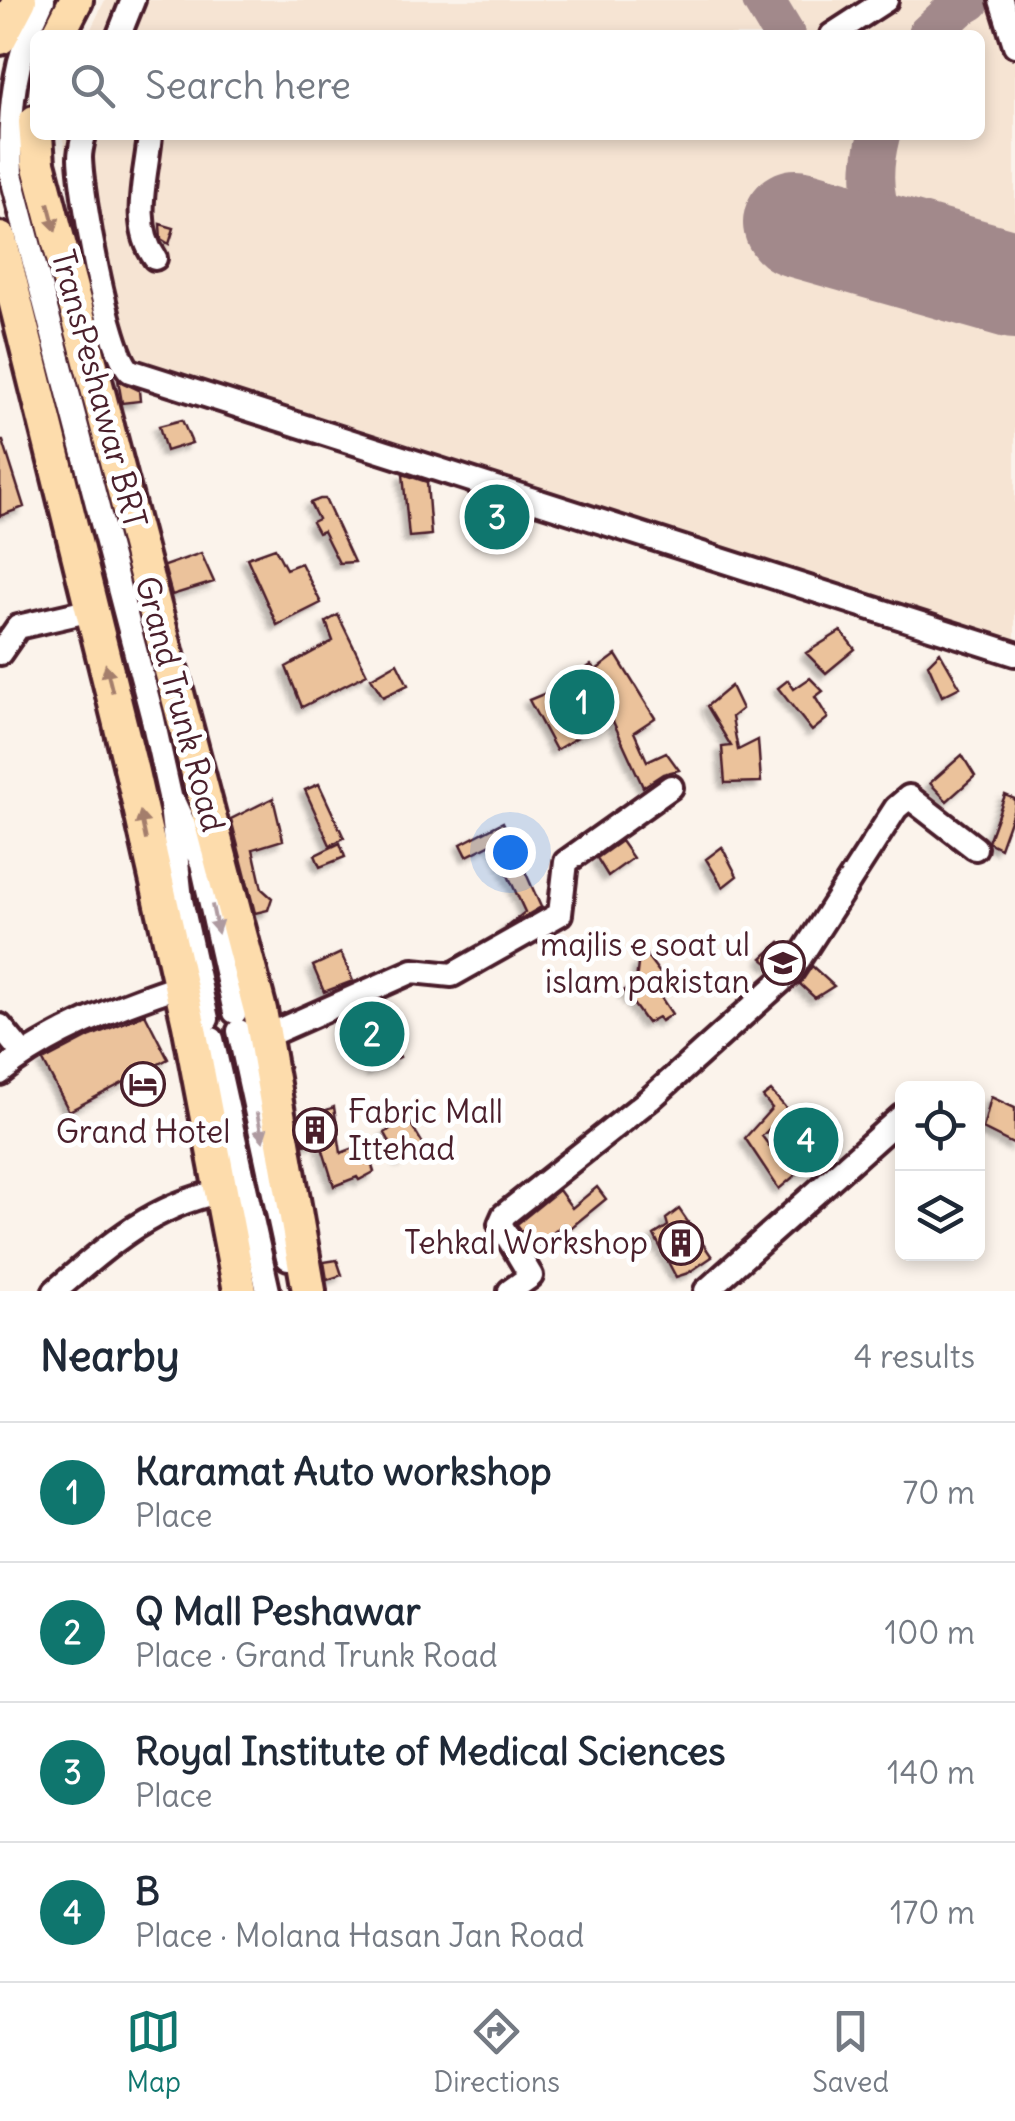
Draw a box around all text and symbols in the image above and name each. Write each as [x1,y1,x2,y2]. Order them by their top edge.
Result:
search box [30,30,985,140]
icon: search [65,58,120,113]
text: Search here [145,62,351,109]
one-way arrow [45,202,61,233]
street label: TransPeshawar BRT [43,245,156,532]
pin: 3 [464,480,530,554]
street label: Grand Trunk Road [127,572,234,836]
one-way arrow [101,662,116,693]
pin: 1 [550,664,614,740]
one-way arrow [135,811,151,842]
your location [485,827,536,878]
one-way arrow [208,904,223,935]
place label: majlis e soat ul islam pakistan [540,924,750,1002]
school or university icon: majlis e soat ul islam pakistan [760,940,806,986]
pin: 2 [340,996,404,1072]
hotel icon: Grand Hotel [120,1061,166,1107]
map controls [895,1081,985,1261]
button: locate [895,1081,985,1171]
place label: Fabric Mall Ittehad [348,1091,503,1169]
pin: 4 [774,1102,838,1178]
building icon: Fabric Mall Ittehad [292,1107,338,1153]
place label: Grand Hotel [56,1111,230,1152]
one-way arrow [252,1112,268,1143]
button: layers [895,1171,985,1261]
building icon: Tehkal Workshop [658,1220,704,1266]
place label: Tehkal Workshop [404,1222,648,1263]
text: Nearby [40,1330,179,1382]
text: 4 results [854,1336,975,1377]
text: Karamat Auto workshop [135,1448,552,1495]
text: 1 [66,1472,79,1513]
text: 70 m [903,1472,975,1513]
text: Place [135,1495,212,1536]
text: Q Mall Peshawar [135,1588,421,1635]
text: 2 [64,1612,81,1653]
text: 100 m [885,1612,975,1653]
text: Place · Grand Trunk Road [135,1635,498,1676]
text: Royal Institute of Medical Sciences [135,1728,726,1775]
text: 3 [63,1752,82,1793]
text: 140 m [887,1752,975,1793]
text: Place [135,1775,212,1816]
text: B [135,1868,160,1915]
text: 4 [63,1892,82,1933]
text: 170 m [890,1892,975,1933]
text: Place · Molana Hasan Jan Road [135,1915,584,1956]
tab: Map [126,2004,181,2100]
tab: Directions [433,2004,560,2100]
tab: Saved [812,2004,889,2100]

